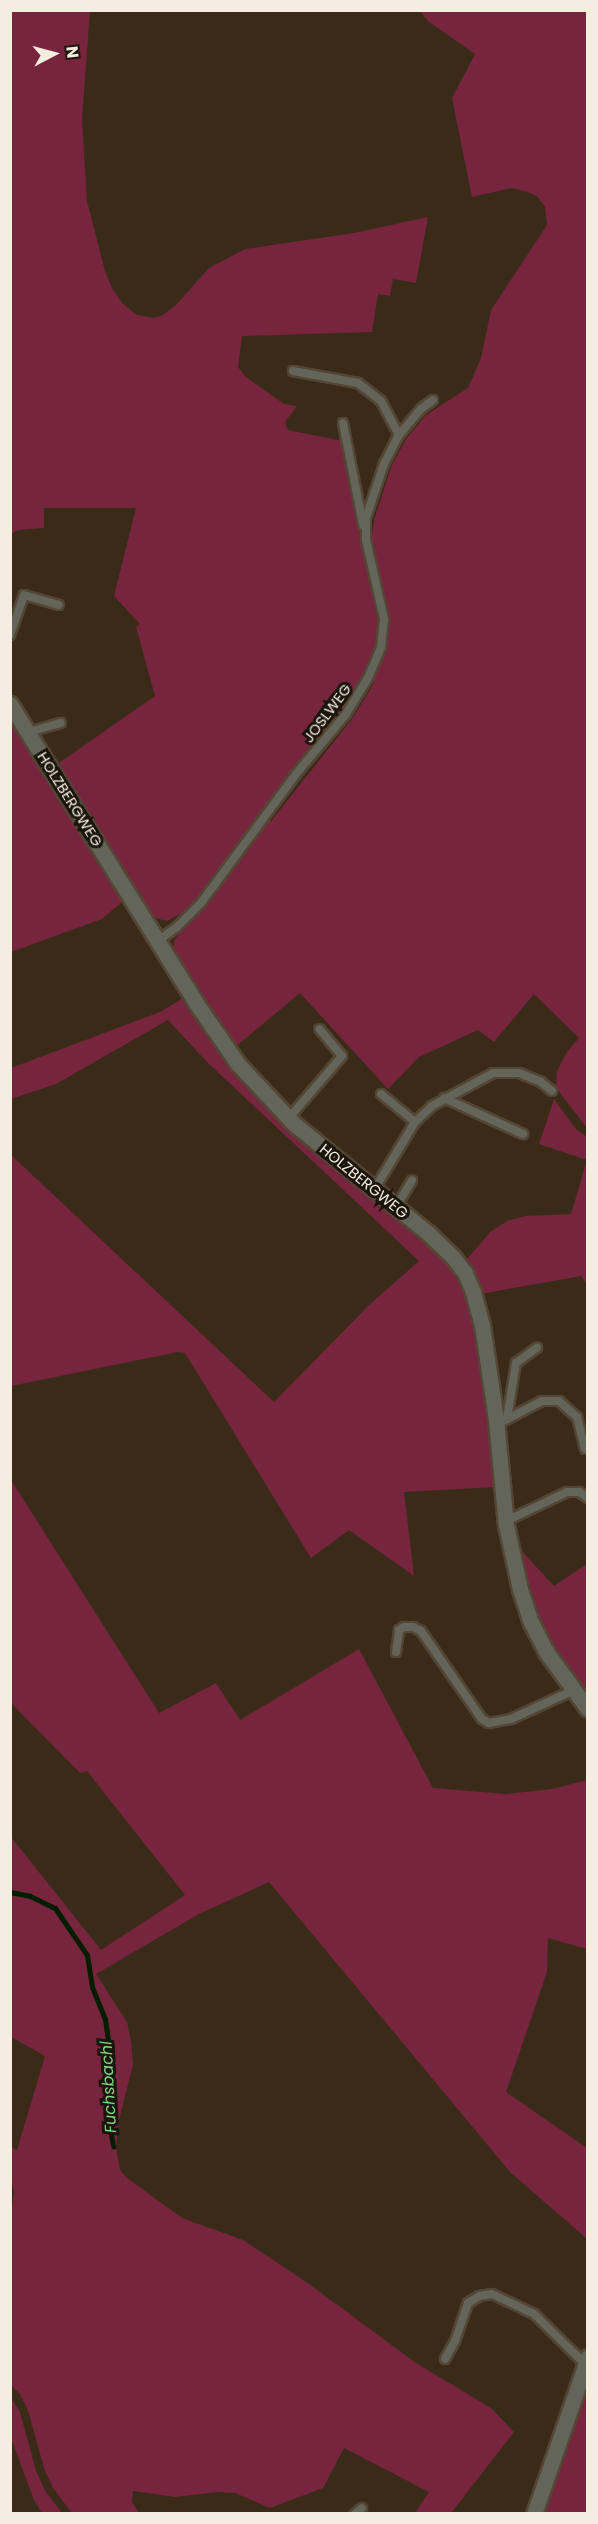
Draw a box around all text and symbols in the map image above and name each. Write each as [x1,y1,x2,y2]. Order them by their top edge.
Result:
north arrow [24,24,84,84]
text: N [60,45,84,59]
street label: JOSLWEG [299,680,355,746]
street label: HOLZBERGWEG [34,748,106,850]
street label: HOLZBERGWEG [316,1140,412,1222]
water label: Fuchsbachl [97,2040,121,2134]

